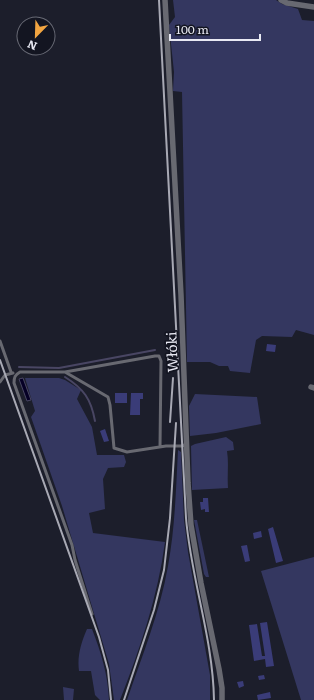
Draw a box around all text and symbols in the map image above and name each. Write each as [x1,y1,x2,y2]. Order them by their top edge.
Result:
north arrow [16,16,56,56]
scale bar [170,16,260,42]
text: 100 m [176,20,209,38]
text: N [24,37,39,55]
street label: Włóki [160,331,182,373]

